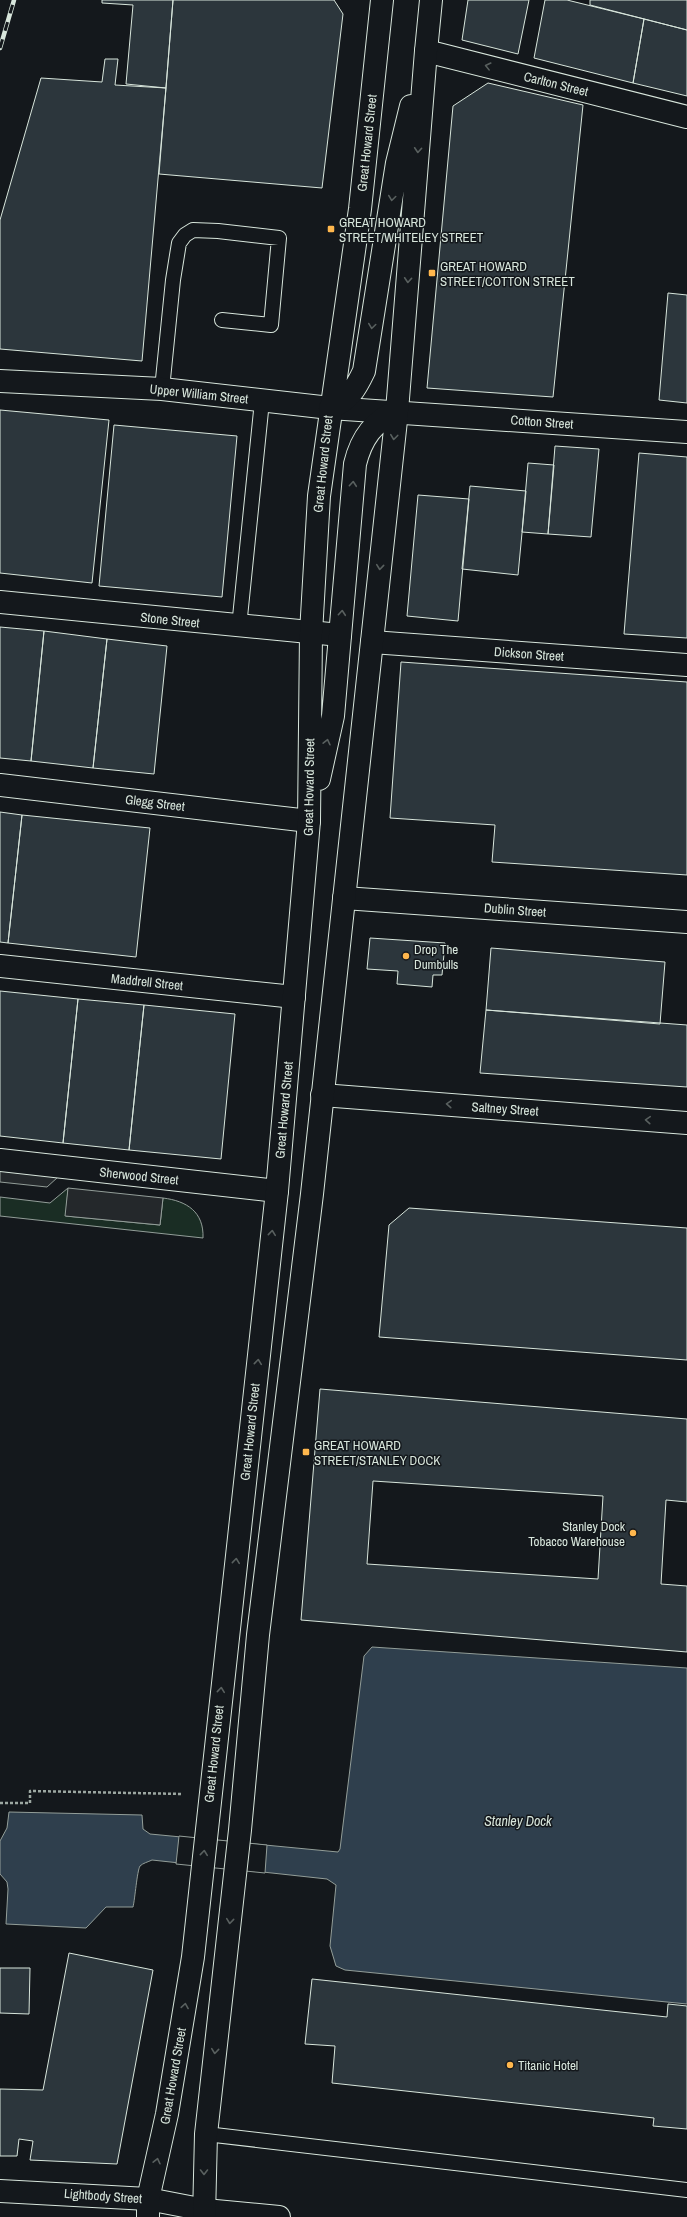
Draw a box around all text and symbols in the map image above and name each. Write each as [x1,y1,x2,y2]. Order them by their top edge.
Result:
one-way arrow [485,63,491,71]
street label: Carlton Street [522,68,590,100]
street label: Great Howard Street [353,93,381,193]
one-way arrow [414,147,423,153]
one-way arrow [388,195,396,201]
place label: GREAT HOWARD STREET/WHITELEY STREET [339,214,484,246]
marker: GREAT HOWARD STREET/WHITELEY STREET [326,224,336,234]
place label: GREAT HOWARD STREET/COTTON STREET [440,258,575,290]
marker: GREAT HOWARD STREET/COTTON STREET [427,268,437,278]
one-way arrow [404,277,413,283]
one-way arrow [369,323,377,329]
street label: Upper William Street [149,380,249,408]
street label: Cotton Street [510,411,574,433]
street label: Great Howard Street [309,414,337,514]
one-way arrow [390,434,399,440]
one-way arrow [348,481,357,487]
one-way arrow [375,563,384,570]
street label: Stone Street [140,608,200,632]
one-way arrow [337,610,346,616]
street label: Dickson Street [494,643,564,665]
street label: Great Howard Street [300,738,318,836]
one-way arrow [323,739,331,745]
street label: Glegg Street [124,791,186,815]
street label: Dublin Street [483,899,547,921]
place label: Drop The Dumbulls [414,941,458,973]
marker: Drop The Dumbulls [401,951,411,961]
street label: Maddrell Street [110,970,184,994]
street label: Great Howard Street [271,1061,297,1159]
street label: Saltney Street [471,1098,539,1120]
one-way arrow [446,1100,452,1109]
one-way arrow [645,1115,651,1124]
street label: Sherwood Street [99,1163,179,1189]
one-way arrow [268,1230,277,1236]
one-way arrow [253,1359,262,1365]
street label: Great Howard Street [236,1382,264,1482]
place label: GREAT HOWARD STREET/STANLEY DOCK [314,1437,440,1469]
marker: GREAT HOWARD STREET/STANLEY DOCK [301,1447,311,1457]
place label: Stanley Dock Tobacco Warehouse [528,1518,626,1550]
marker: Stanley Dock Tobacco Warehouse [628,1528,638,1538]
one-way arrow [231,1558,240,1564]
one-way arrow [216,1687,225,1693]
street label: Great Howard Street [200,1704,228,1804]
water label: Stanley Dock [484,1812,553,1830]
one-way arrow [199,1850,208,1856]
one-way arrow [225,1918,234,1924]
one-way arrow [180,2003,189,2009]
street label: Great Howard Street [156,2026,190,2126]
one-way arrow [211,2048,220,2054]
place label: Titanic Hotel [518,2057,578,2074]
marker: Titanic Hotel [505,2060,515,2070]
one-way arrow [152,2158,160,2165]
one-way arrow [200,2169,208,2175]
street label: Lightbody Street [63,2185,143,2207]

